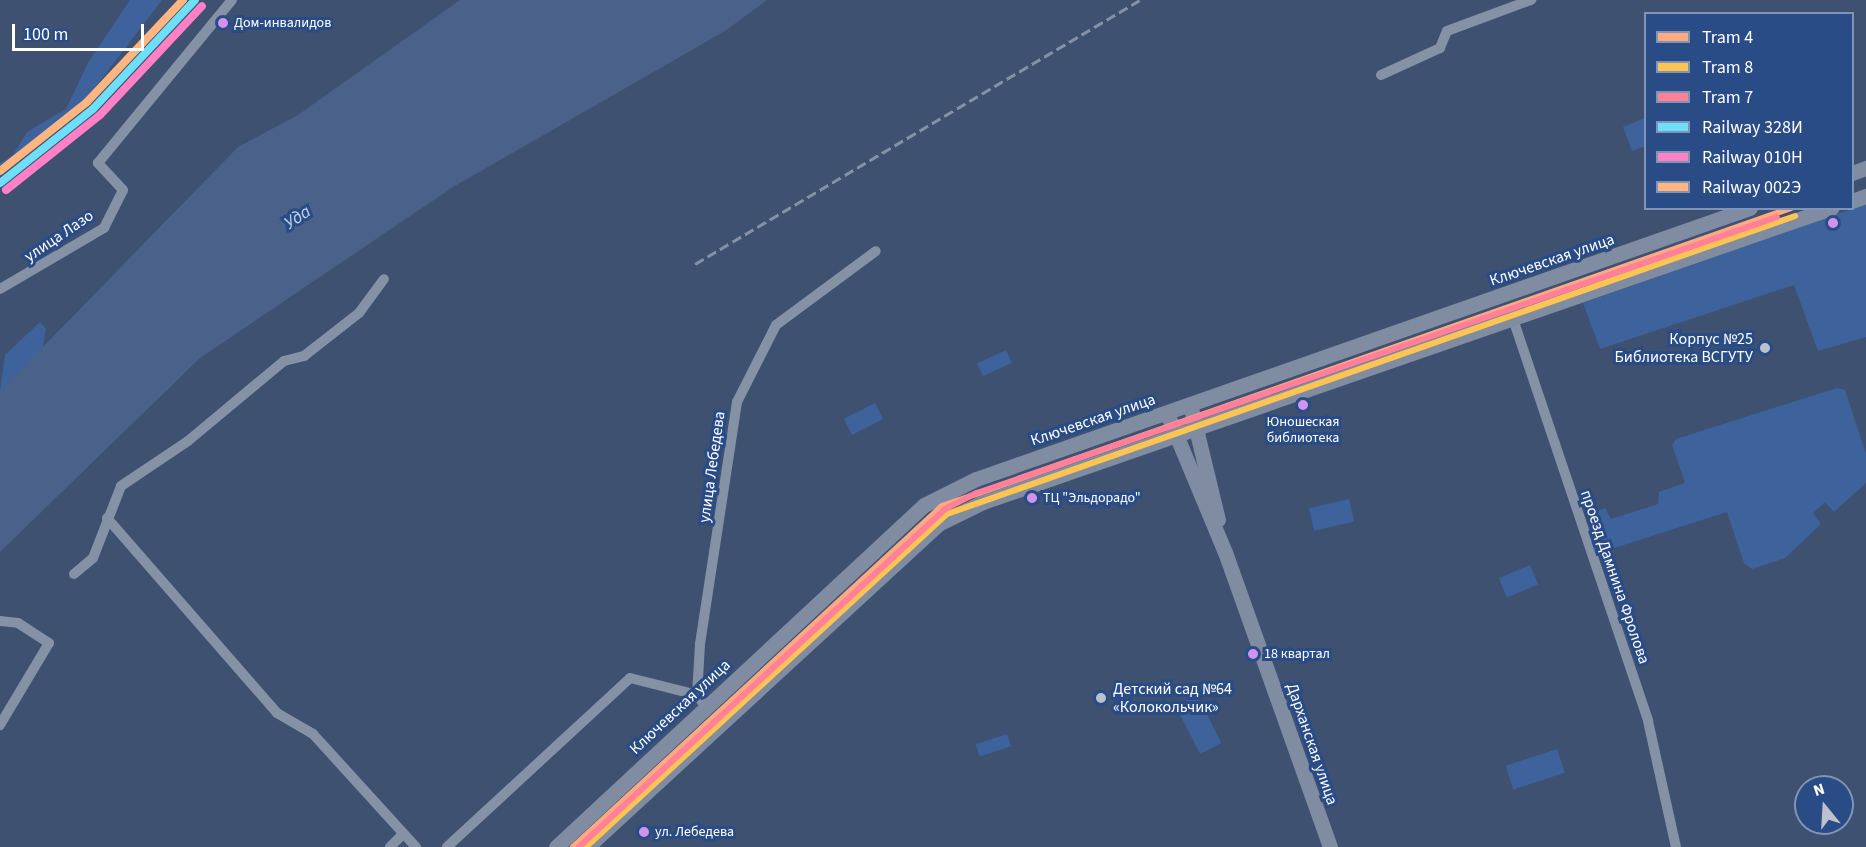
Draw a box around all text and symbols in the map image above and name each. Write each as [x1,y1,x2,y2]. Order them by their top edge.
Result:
scale bar [15,12,147,50]
legend [1644,12,1854,210]
place label: Дом-инвалидов [234,15,331,31]
marker: Дом-инвалидов [217,17,229,29]
text: 100 m [23,22,68,47]
text: Tram 4 [1702,25,1753,50]
text: Tram 8 [1702,55,1753,80]
text: Tram 7 [1702,85,1753,110]
text: Railway 328И [1702,115,1803,140]
text: Railway 010Н [1702,145,1803,170]
text: Railway 002Э [1702,175,1801,200]
water label: Уда [280,201,316,235]
street label: улица Лазо [21,206,97,266]
unlabelled marker [1827,217,1839,229]
street label: Ключевская улица [1487,230,1617,290]
place label: Корпус №25 Библиотека ВСГУТУ [1615,329,1753,367]
marker: Корпус №25 Библиотека ВСГУТУ [1758,341,1772,355]
street label: Ключевская улица [1028,390,1158,450]
marker: Юношеская библиотека [1297,399,1309,411]
street label: улица Лебедева [695,410,729,524]
place label: Юношеская библиотека [1266,414,1340,446]
street label: проезд Дамнина Фролова [1576,487,1654,667]
place label: ТЦ "Эльдорадо" [1043,490,1141,506]
marker: ТЦ "Эльдорадо" [1026,492,1038,504]
place label: 18 квартал [1264,646,1330,662]
marker: 18 квартал [1247,648,1259,660]
street label: Ключевская улица [626,655,734,759]
place label: Детский сад №64 «Колокольчик» [1113,679,1232,717]
street label: Дарханская улица [1282,681,1342,807]
marker: Детский сад №64 «Колокольчик» [1094,691,1108,705]
north arrow [1794,775,1854,835]
text: N [1811,778,1828,802]
place label: ул. Лебедева [655,824,734,840]
marker: ул. Лебедева [638,826,650,838]

